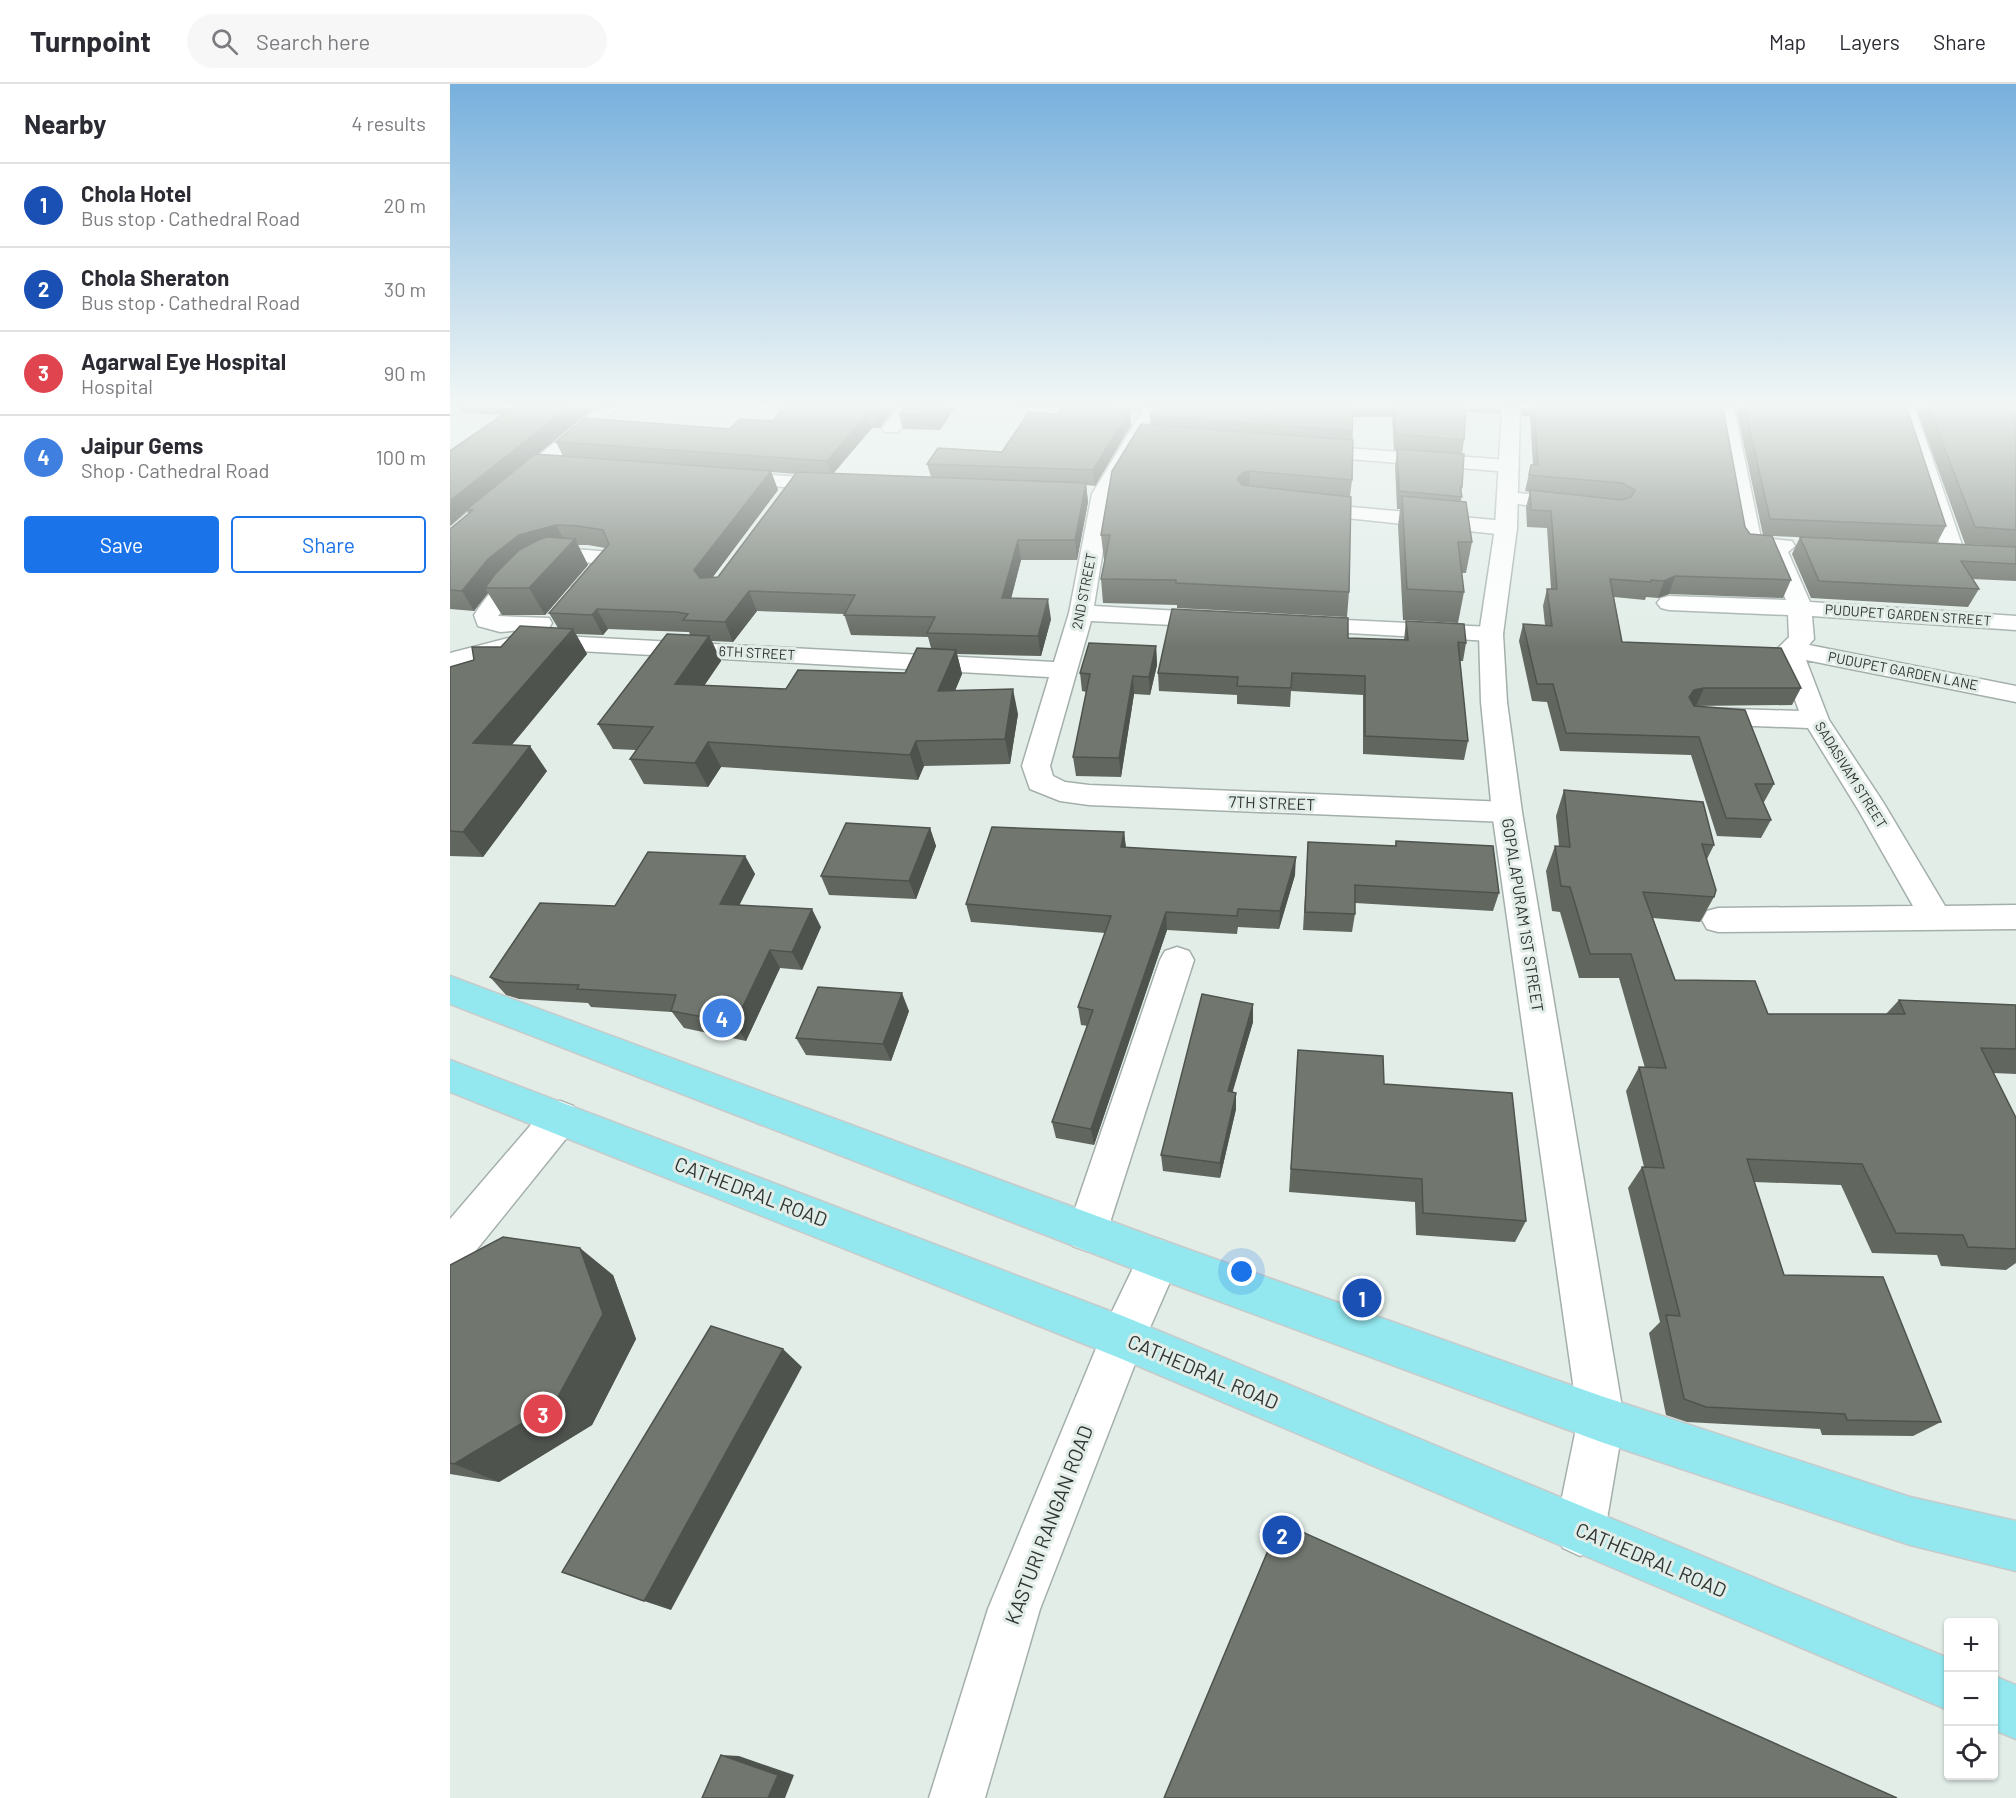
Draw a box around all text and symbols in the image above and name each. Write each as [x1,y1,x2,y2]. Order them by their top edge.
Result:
search box [187,14,607,68]
text: Turnpoint [30,24,151,58]
icon: search [208,25,241,58]
text: Search here [256,28,370,54]
text: Map [1769,29,1806,54]
text: Layers [1839,29,1900,54]
text: Share [1933,29,1986,54]
text: Nearby [24,108,106,139]
text: 4 results [351,111,426,135]
text: Chola Hotel [81,180,191,206]
text: 1 [40,193,47,217]
text: 20 m [383,193,426,217]
text: Bus stop · Cathedral Road [81,206,300,230]
text: Chola Sheraton [81,264,229,290]
text: 2 [38,277,49,301]
text: 30 m [384,277,426,301]
text: Bus stop · Cathedral Road [81,290,300,314]
text: Agarwal Eye Hospital [81,348,286,374]
text: 3 [38,361,49,385]
text: 90 m [384,361,426,385]
text: Hospital [81,374,153,398]
text: Jaipur Gems [81,432,203,458]
text: 4 [37,445,50,469]
text: 100 m [376,445,426,469]
text: Shop · Cathedral Road [81,458,269,482]
button: Save [24,516,219,573]
button: Share [231,516,426,573]
street label: 2ND STREET [1068,551,1099,631]
street label: PUDUPET GARDEN STREET [1824,600,1992,629]
street label: 6TH STREET [718,642,796,663]
street label: PUDUPET GARDEN LANE [1827,648,1980,693]
street label: SADASIVAM STREET [1812,718,1891,831]
street label: 7TH STREET [1228,791,1316,814]
street label: GOPALAPURAM 1ST STREET [1499,817,1548,1013]
pin: 4 [702,996,742,1040]
street label: CATHEDRAL ROAD [672,1151,831,1231]
your location [1227,1257,1256,1286]
pin: 1 [1342,1276,1382,1320]
street label: CATHEDRAL ROAD [1124,1328,1282,1414]
pin: 3 [524,1392,562,1436]
street label: KASTURI RANGAN ROAD [999,1422,1097,1627]
pin: 2 [1262,1512,1302,1558]
street label: CATHEDRAL ROAD [1572,1516,1730,1602]
map controls [1944,1618,1998,1780]
button: + [1944,1618,1998,1672]
button: − [1944,1672,1998,1726]
button: locate [1944,1726,1998,1780]

